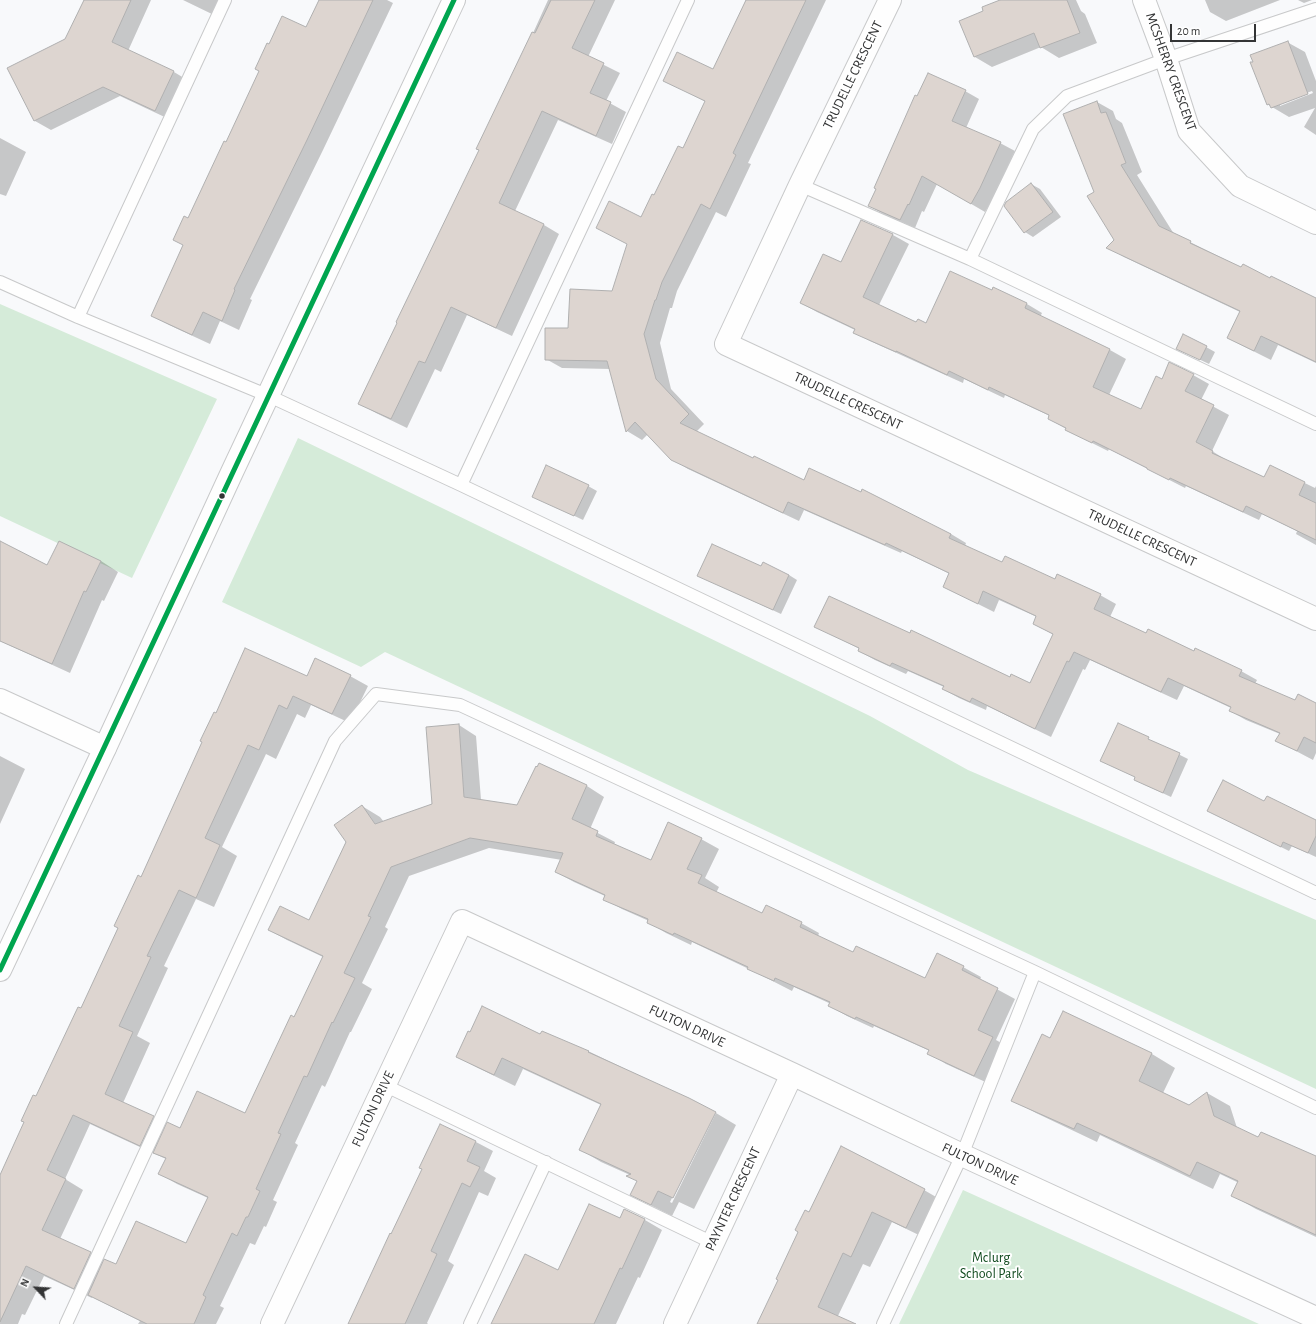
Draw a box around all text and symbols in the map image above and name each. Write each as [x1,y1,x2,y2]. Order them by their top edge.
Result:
street label: MCSHERRY CRESCENT [1142,11,1200,133]
scale bar [1172,16,1258,42]
street label: TRUDELLE CRESCENT [820,18,886,132]
text: 20 m [1177,25,1200,37]
street label: TRUDELLE CRESCENT [791,368,905,434]
unlabelled marker [217,491,227,501]
street label: TRUDELLE CRESCENT [1085,505,1199,571]
street label: FULTON DRIVE [646,1001,728,1051]
street label: FULTON DRIVE [348,1068,398,1150]
street label: FULTON DRIVE [939,1139,1021,1189]
street label: PAYNTER CRESCENT [701,1144,765,1254]
park label: Mclurg School Park [960,1250,1022,1282]
north arrow [16,1268,56,1308]
text: N [18,1277,31,1289]

